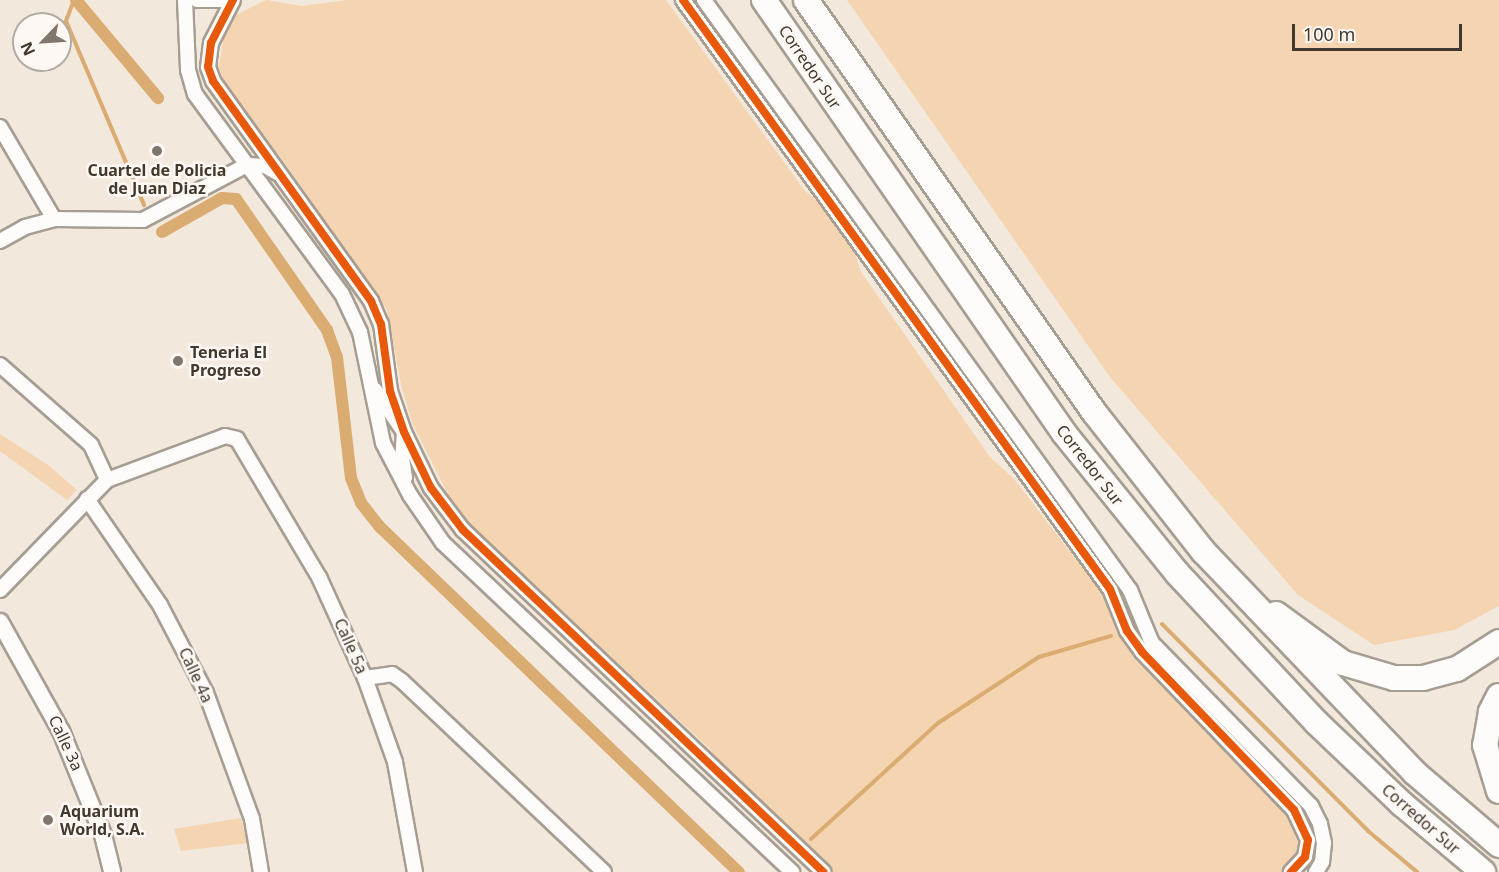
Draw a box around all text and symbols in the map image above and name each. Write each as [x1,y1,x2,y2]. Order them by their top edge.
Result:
north arrow [12,12,72,72]
scale bar [1295,12,1464,50]
street label: Corredor Sur [775,21,845,113]
text: 100 m [1303,22,1355,46]
text: N [15,38,40,59]
marker: Cuartel de Policia de Juan Diaz [150,144,164,158]
place label: Cuartel de Policia de Juan Diaz [88,160,226,198]
place label: Teneria El Progreso [190,342,267,380]
marker: Teneria El Progreso [171,354,185,368]
street label: Corredor Sur [1052,421,1128,509]
street label: Calle 5a [330,615,372,677]
street label: Calle 4a [175,644,217,706]
street label: Calle 3a [45,712,87,774]
street label: Corredor Sur [1378,780,1464,858]
place label: Aquarium World, S.A. [60,801,145,839]
marker: Aquarium World, S.A. [41,813,55,827]

